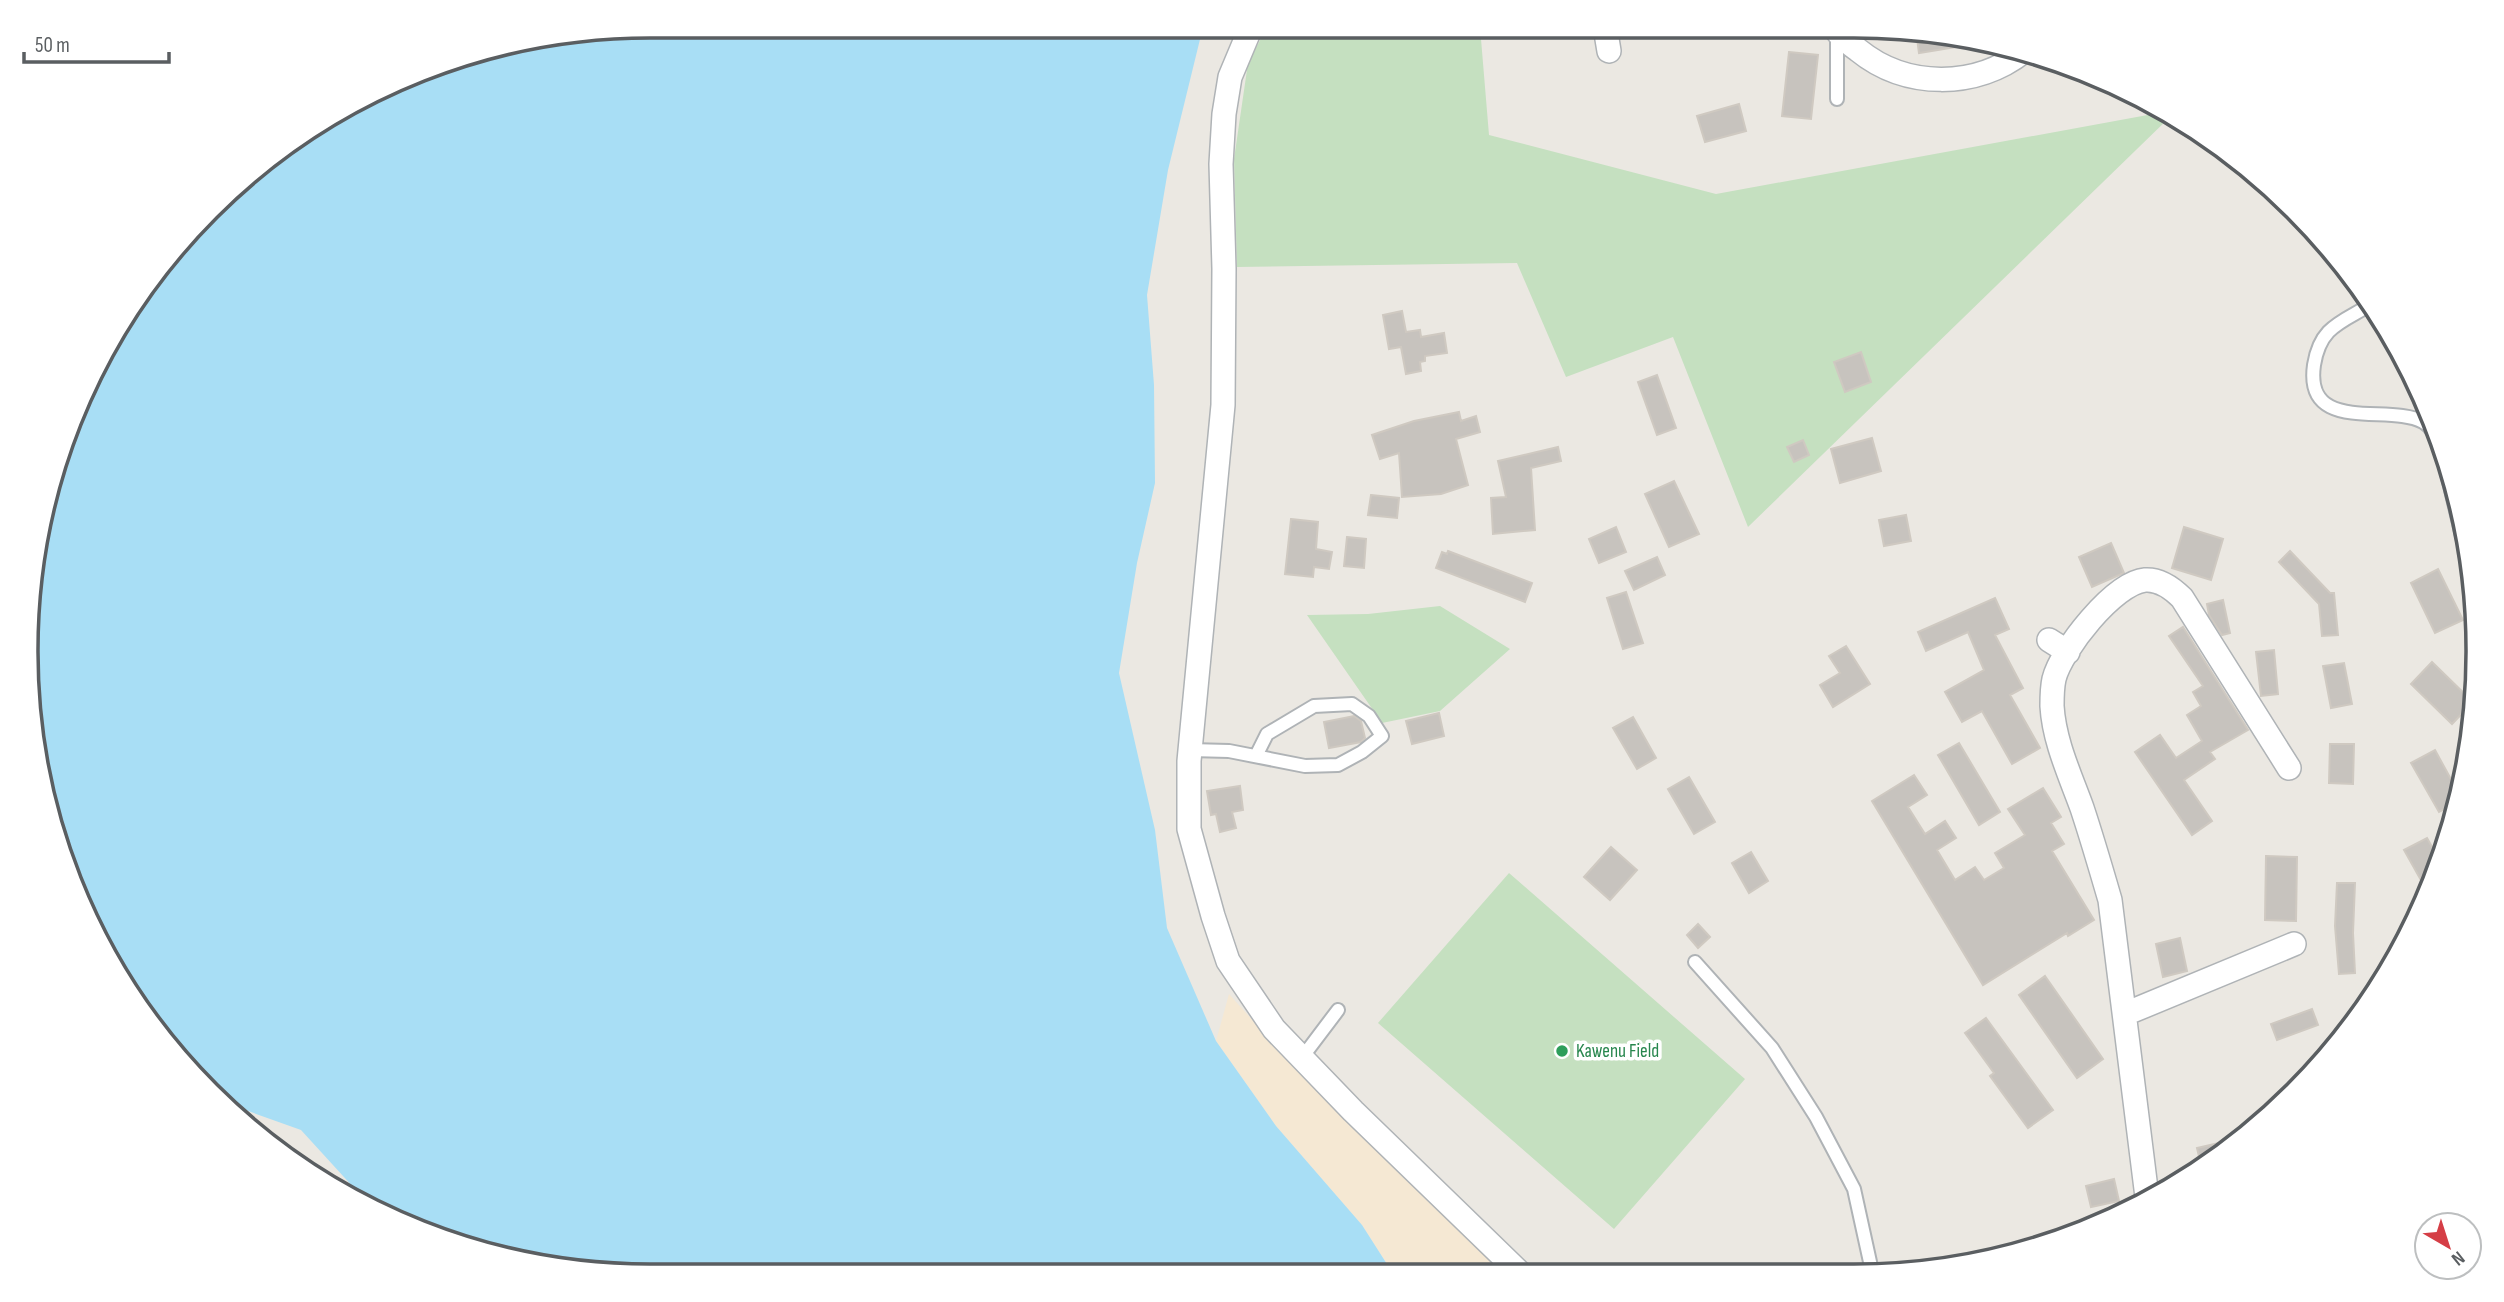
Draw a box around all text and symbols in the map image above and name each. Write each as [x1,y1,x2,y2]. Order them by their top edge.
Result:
scale bar [24,21,170,65]
text: 50 m [35,33,70,58]
place label: Kawenu Field [1576,1040,1659,1063]
marker: Kawenu Field [1554,1043,1570,1059]
north arrow [2413,1211,2483,1281]
text: N [2447,1246,2469,1270]

